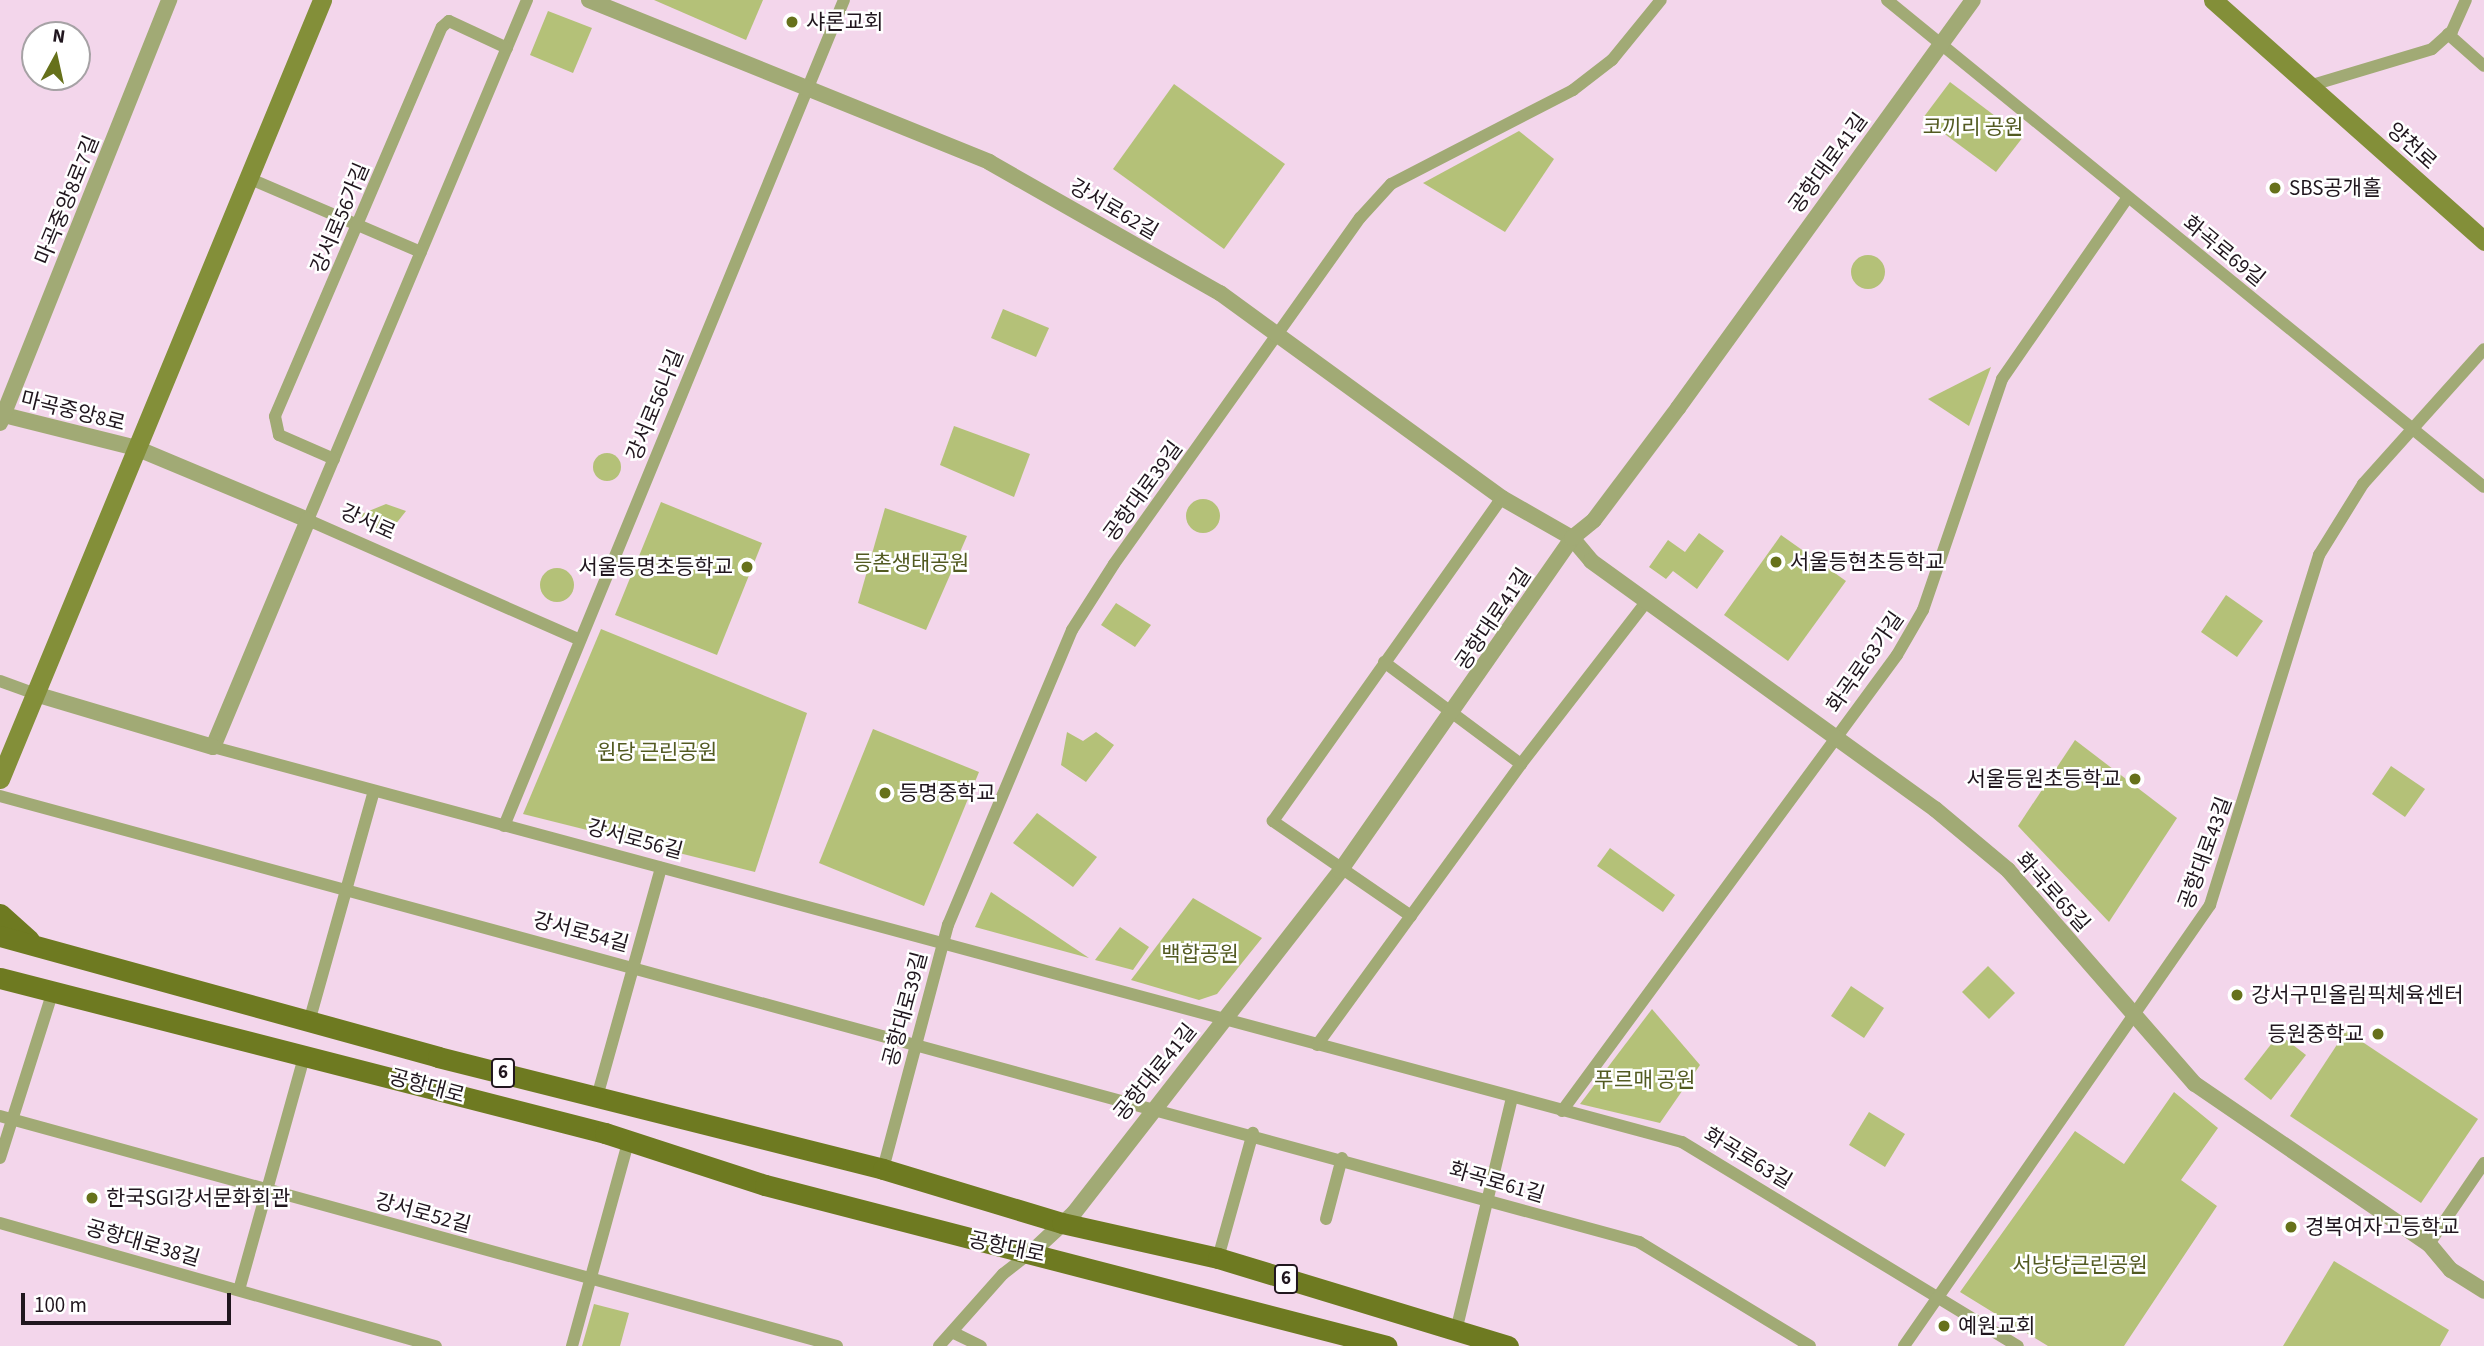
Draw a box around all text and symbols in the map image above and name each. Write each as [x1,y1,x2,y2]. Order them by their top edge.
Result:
place label: 샤론교회 [806,9,883,35]
marker: 샤론교회 [784,14,800,30]
north arrow [21,21,91,91]
text: N [51,22,67,51]
street label: 공항대로41길 [1783,108,1873,218]
park label: 코끼리 공원 [1923,114,2023,140]
street label: 양천로 [2382,117,2442,175]
street label: 마곡중앙8로7길 [30,132,104,268]
street label: 강서로56가길 [305,159,375,277]
street label: 강서로62길 [1065,174,1163,244]
place label: SBS공개홀 [2289,175,2381,201]
marker: SBS공개홀 [2267,180,2283,196]
street label: 화곡로69길 [2178,210,2270,292]
street label: 강서로56나길 [621,346,689,464]
street label: 마곡중앙8로 [18,386,128,436]
street label: 공항대로39길 [1098,436,1188,546]
street label: 강서로 [336,499,400,545]
place label: 서울등현초등학교 [1790,549,1945,575]
park label: 등촌생태공원 [853,550,969,576]
place label: 서울등명초등학교 [578,554,733,580]
marker: 서울등현초등학교 [1768,554,1784,570]
marker: 서울등명초등학교 [739,559,755,575]
street label: 공항대로41길 [1450,563,1536,675]
street label: 화곡로63가길 [1821,607,1909,717]
park label: 원당 근린공원 [597,739,717,765]
place label: 서울등원초등학교 [1966,766,2121,792]
marker: 서울등원초등학교 [2127,771,2143,787]
place label: 등명중학교 [899,780,996,806]
marker: 등명중학교 [877,785,893,801]
street label: 공항대로43길 [2173,793,2237,913]
street label: 강서로56길 [584,814,686,864]
street label: 화곡로65길 [2011,847,2095,937]
street label: 강서로54길 [530,907,632,957]
park label: 백합공원 [1161,941,1239,967]
street label: 공항대로39길 [878,949,932,1069]
place label: 강서구민올림픽체육센터 [2251,982,2464,1008]
marker: 강서구민올림픽체육센터 [2229,987,2245,1003]
street label: 공항대로41길 [1108,1018,1202,1126]
place label: 등원중학교 [2267,1021,2364,1047]
marker: 등원중학교 [2370,1026,2386,1042]
road number: 6 [491,1058,515,1088]
street label: 공항대로 [386,1064,468,1108]
park label: 푸르매 공원 [1595,1067,1695,1093]
street label: 화곡로63길 [1699,1122,1797,1194]
street label: 화곡로61길 [1446,1156,1548,1208]
place label: 한국SGI강서문화회관 [106,1185,290,1211]
street label: 강서로52길 [372,1188,474,1238]
marker: 한국SGI강서문화회관 [84,1190,100,1206]
place label: 경복여자고등학교 [2305,1214,2460,1240]
street label: 공항대로38길 [83,1215,203,1271]
marker: 경복여자고등학교 [2283,1219,2299,1235]
street label: 공항대로 [967,1227,1047,1267]
park label: 서낭당근린공원 [2012,1252,2148,1278]
road number: 6 [1274,1264,1298,1294]
scale bar [24,1280,234,1324]
text: 100 m [34,1290,87,1320]
place label: 예원교회 [1958,1313,2035,1339]
marker: 예원교회 [1936,1318,1952,1334]

